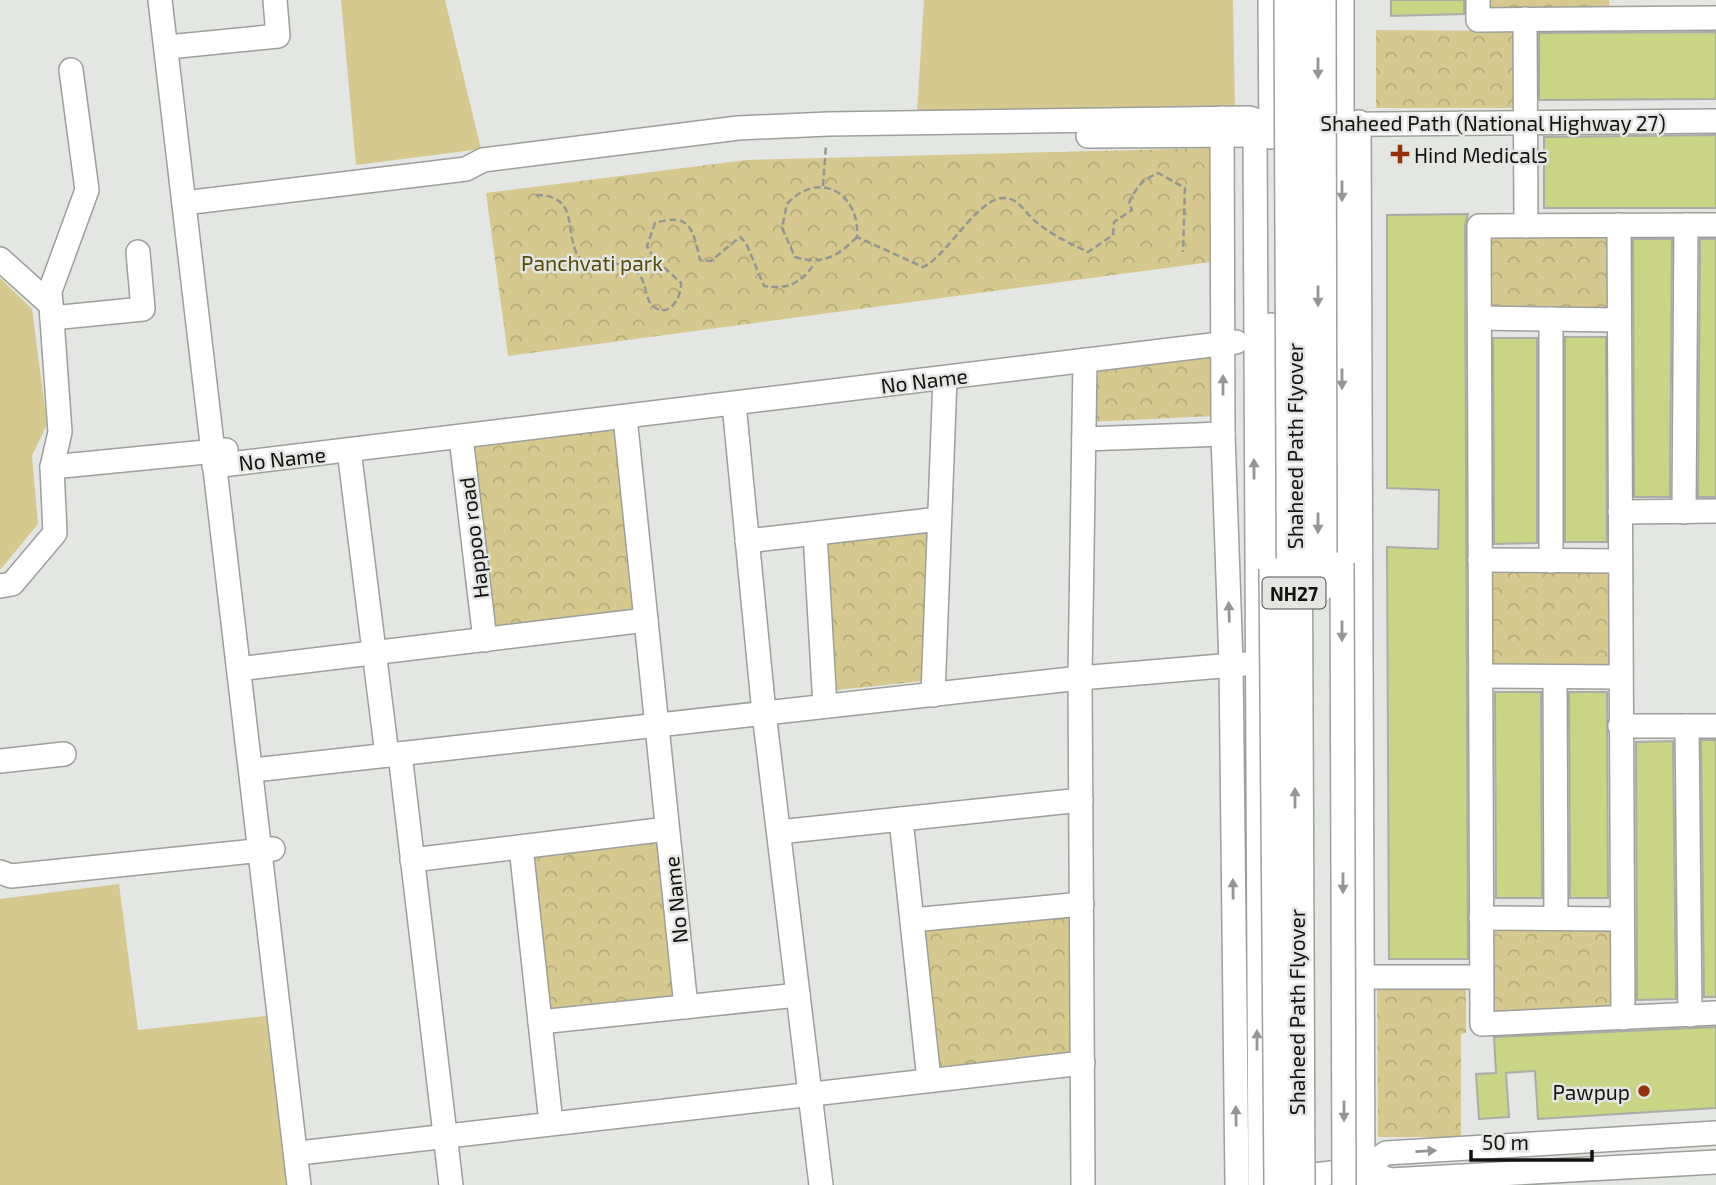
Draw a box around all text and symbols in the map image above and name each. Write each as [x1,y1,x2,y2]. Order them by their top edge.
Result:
one-way arrow [1312,57,1324,79]
street label: Shaheed Path (National Highway 27) [1320,110,1666,135]
place label: Hind Medicals [1414,142,1548,167]
marker: Hind Medicals [1392,146,1408,162]
one-way arrow [1336,180,1348,202]
park label: Panchvati park [521,250,663,275]
one-way arrow [1312,285,1324,307]
street label: Shaheed Path Flyover [1282,342,1307,549]
street label: No Name [879,362,969,398]
one-way arrow [1336,368,1348,390]
one-way arrow [1217,374,1229,396]
street label: No Name [237,441,327,475]
one-way arrow [1248,458,1260,480]
street label: Happoo road [453,476,493,600]
one-way arrow [1313,512,1324,534]
road number: NH27 [1262,578,1326,608]
one-way arrow [1224,601,1235,623]
one-way arrow [1336,621,1348,643]
one-way arrow [1289,787,1301,809]
street label: No Name [658,855,692,945]
one-way arrow [1337,873,1349,895]
one-way arrow [1228,878,1239,900]
street label: Shaheed Path Flyover [1284,908,1309,1115]
one-way arrow [1251,1029,1263,1051]
place label: Pawpup [1553,1079,1630,1104]
marker: Pawpup [1636,1083,1652,1099]
one-way arrow [1338,1100,1350,1122]
one-way arrow [1230,1105,1242,1127]
scale bar [1471,1118,1592,1162]
text: 50 m [1482,1129,1529,1154]
one-way arrow [1415,1145,1437,1156]

